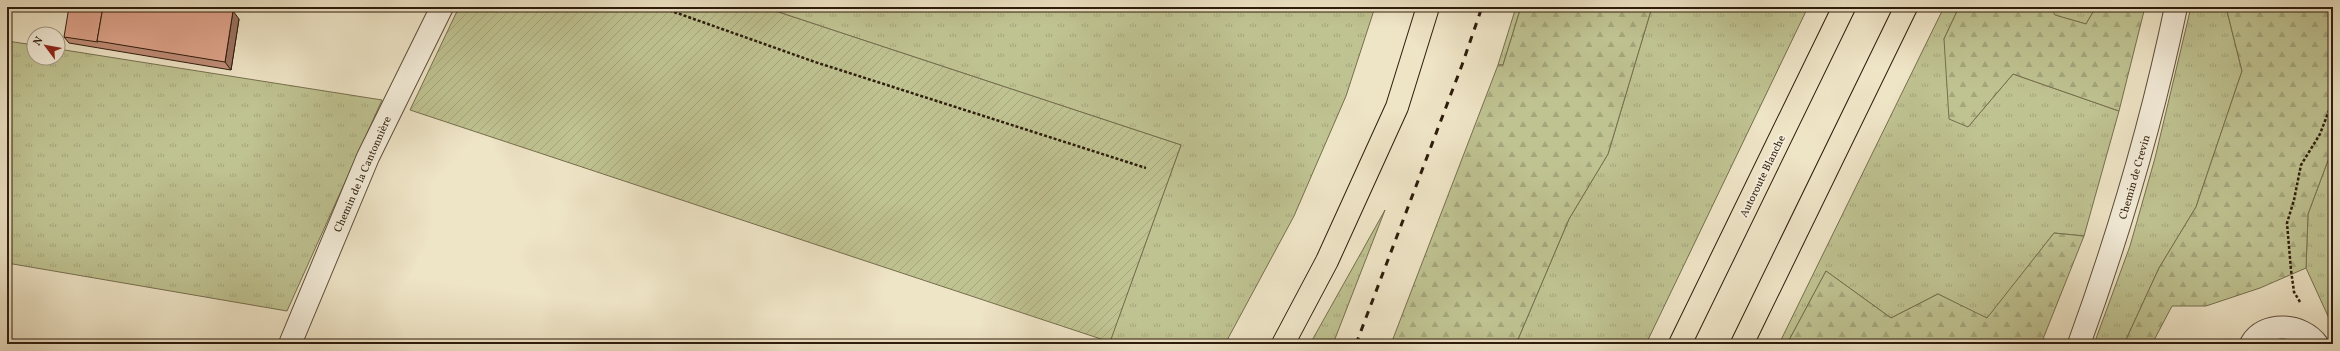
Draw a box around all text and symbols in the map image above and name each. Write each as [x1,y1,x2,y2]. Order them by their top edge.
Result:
north arrow [26,26,66,66]
text: N [30,34,47,49]
street label: Chemin de la Cantonnière [331,114,396,235]
street label: Autoroute Blanche [1737,133,1790,220]
street label: Chemin de Crevin [2116,133,2155,221]

